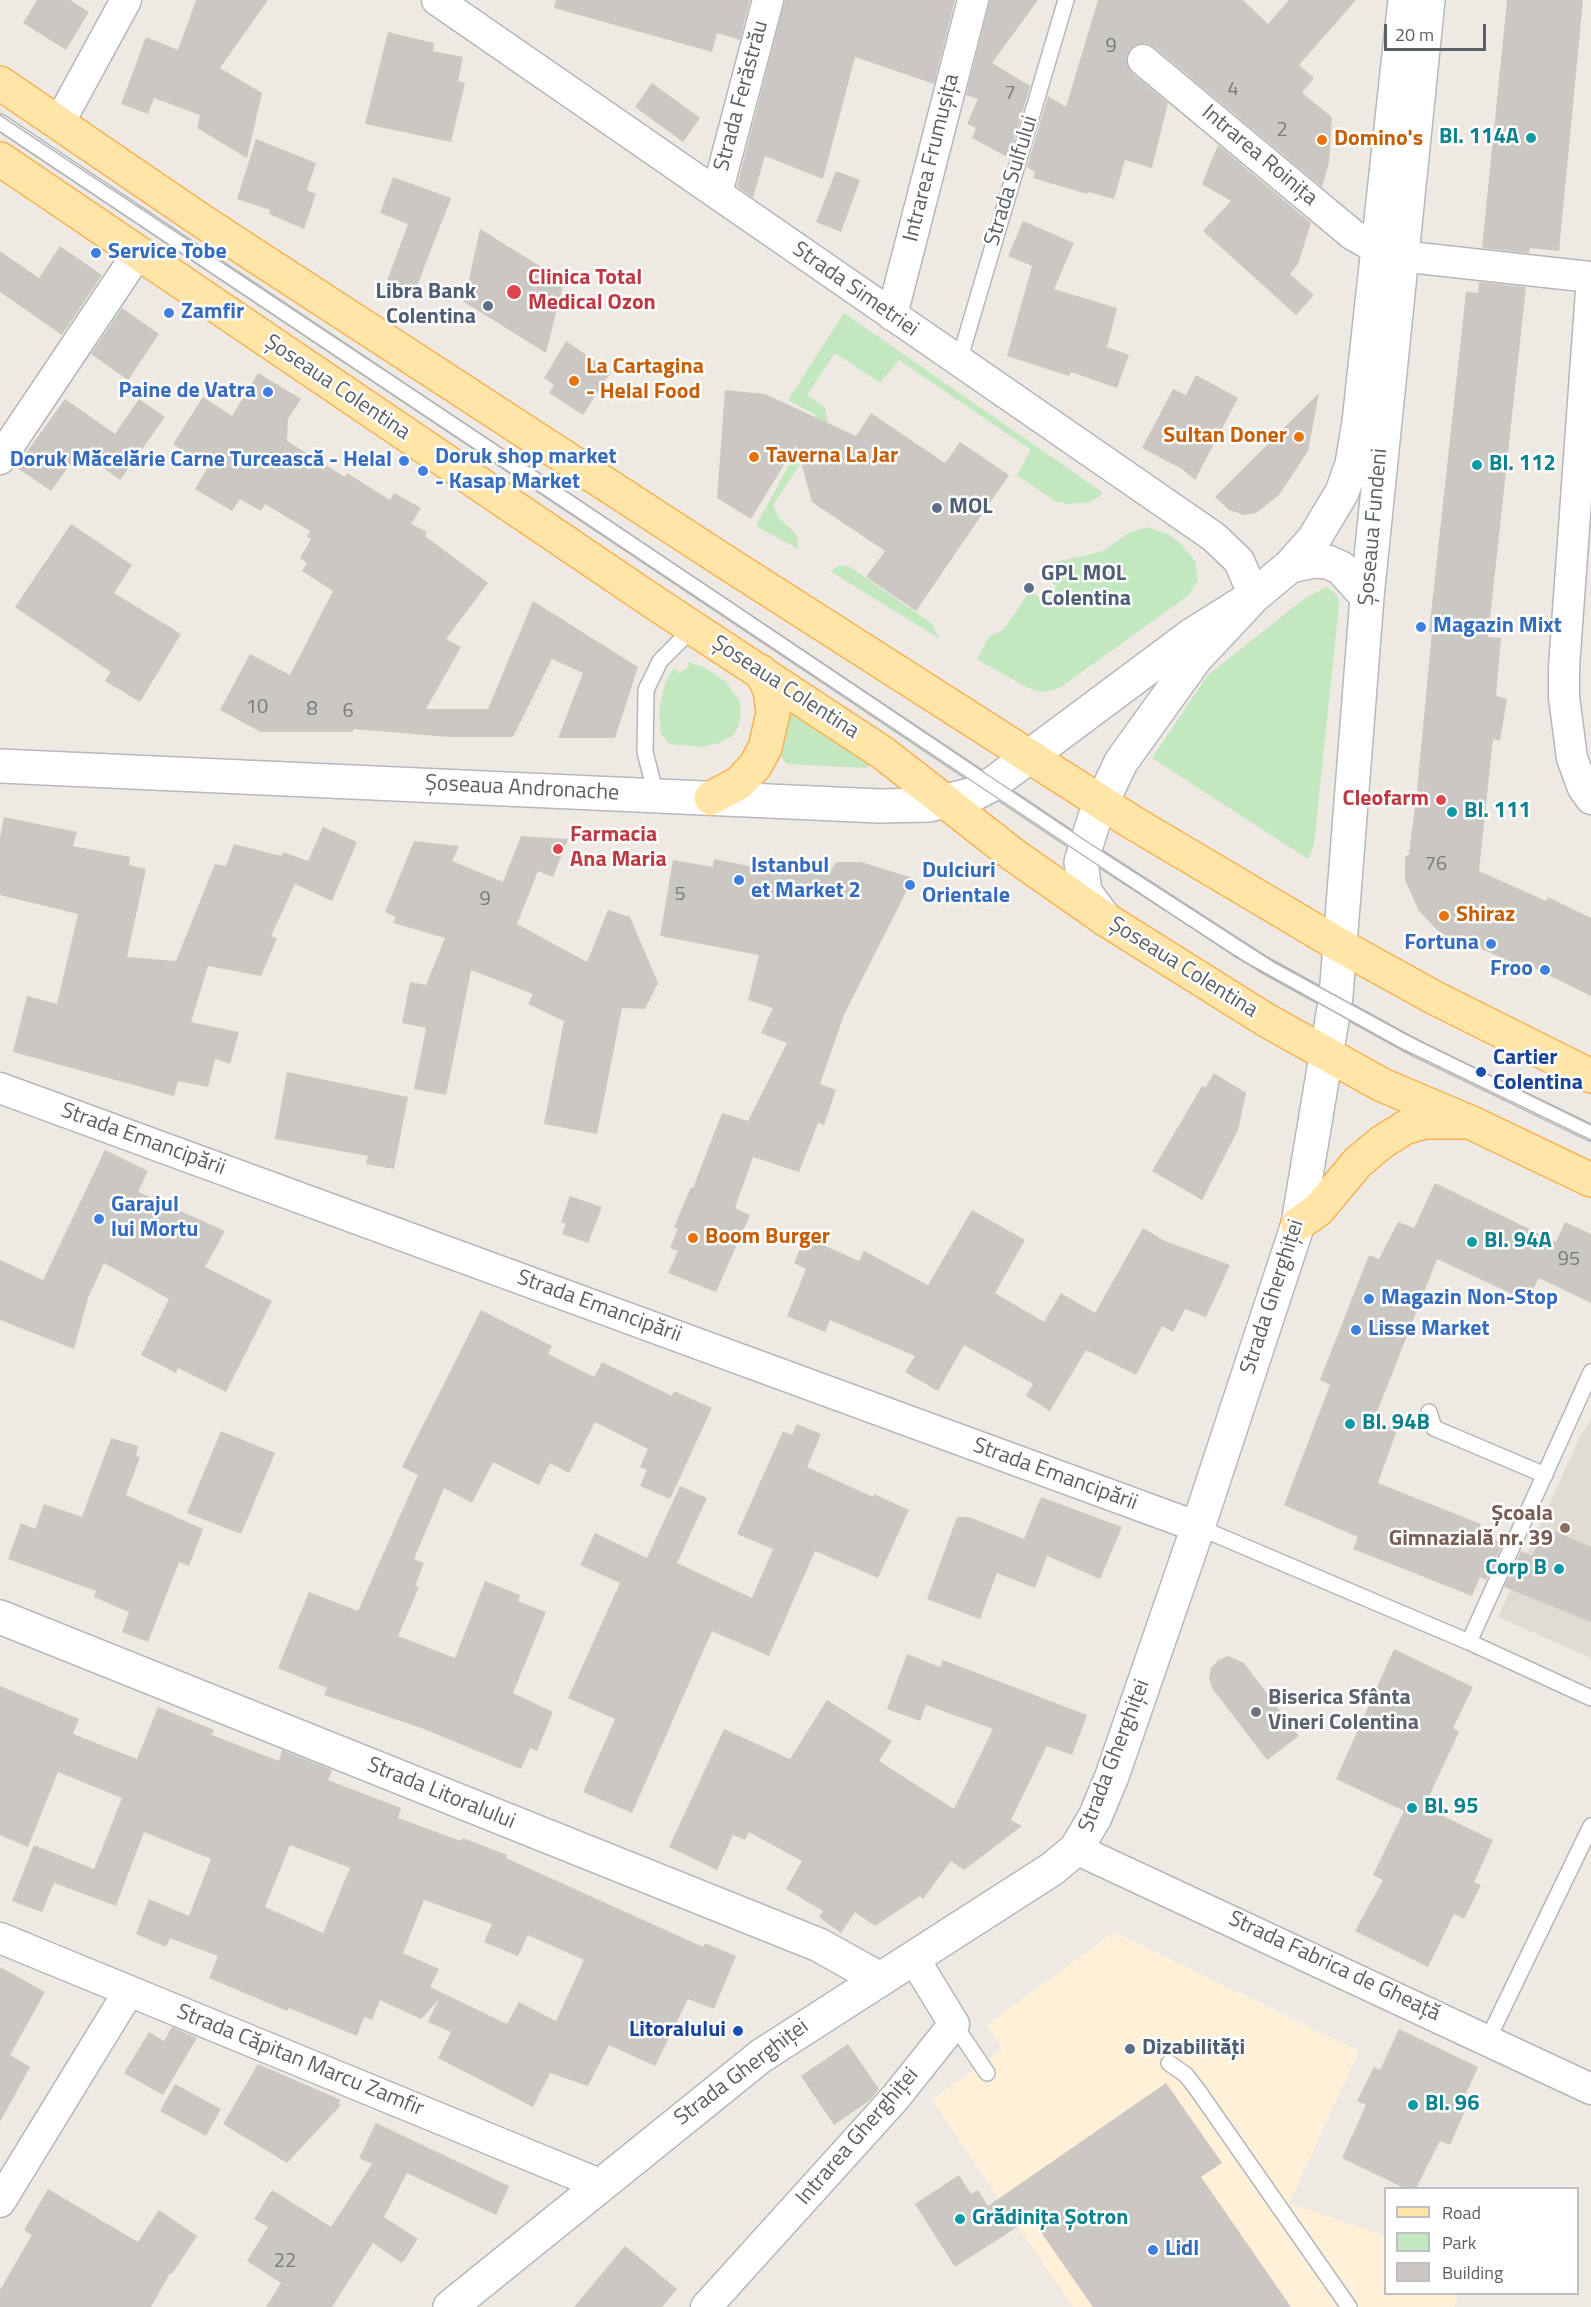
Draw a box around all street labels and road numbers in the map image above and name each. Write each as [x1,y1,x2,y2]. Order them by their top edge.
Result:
street label: Strada Ferăstrău [709,18,775,174]
street label: Intrarea Frumușița [898,71,966,245]
street label: Intrarea Roinița [1196,100,1322,212]
street label: Strada Sulfului [980,113,1044,249]
street label: Strada Simetriei [787,237,923,343]
street label: Șoseaua Colentina [259,329,415,447]
street label: Șoseaua Fundeni [1354,447,1394,607]
street label: Șoseaua Colentina [706,631,864,745]
street label: Șoseaua Andronache [424,771,620,807]
street label: Șoseaua Colentina [1104,912,1262,1024]
street label: Strada Emancipării [57,1098,229,1182]
street label: Strada Gherghiței [1236,1216,1310,1378]
street label: Strada Emancipării [513,1265,685,1349]
street label: Strada Emancipării [969,1433,1141,1517]
street label: Strada Gherghiței [1074,1676,1156,1836]
street label: Strada Litoralului [363,1752,519,1836]
street label: Strada Fabrica de Gheață [1224,1906,1444,2028]
street label: Strada Căpitan Marcu Zamfir [173,1999,427,2123]
street label: Strada Gherghiței [670,2014,814,2132]
street label: Intrarea Gherghiței [791,2063,925,2211]

